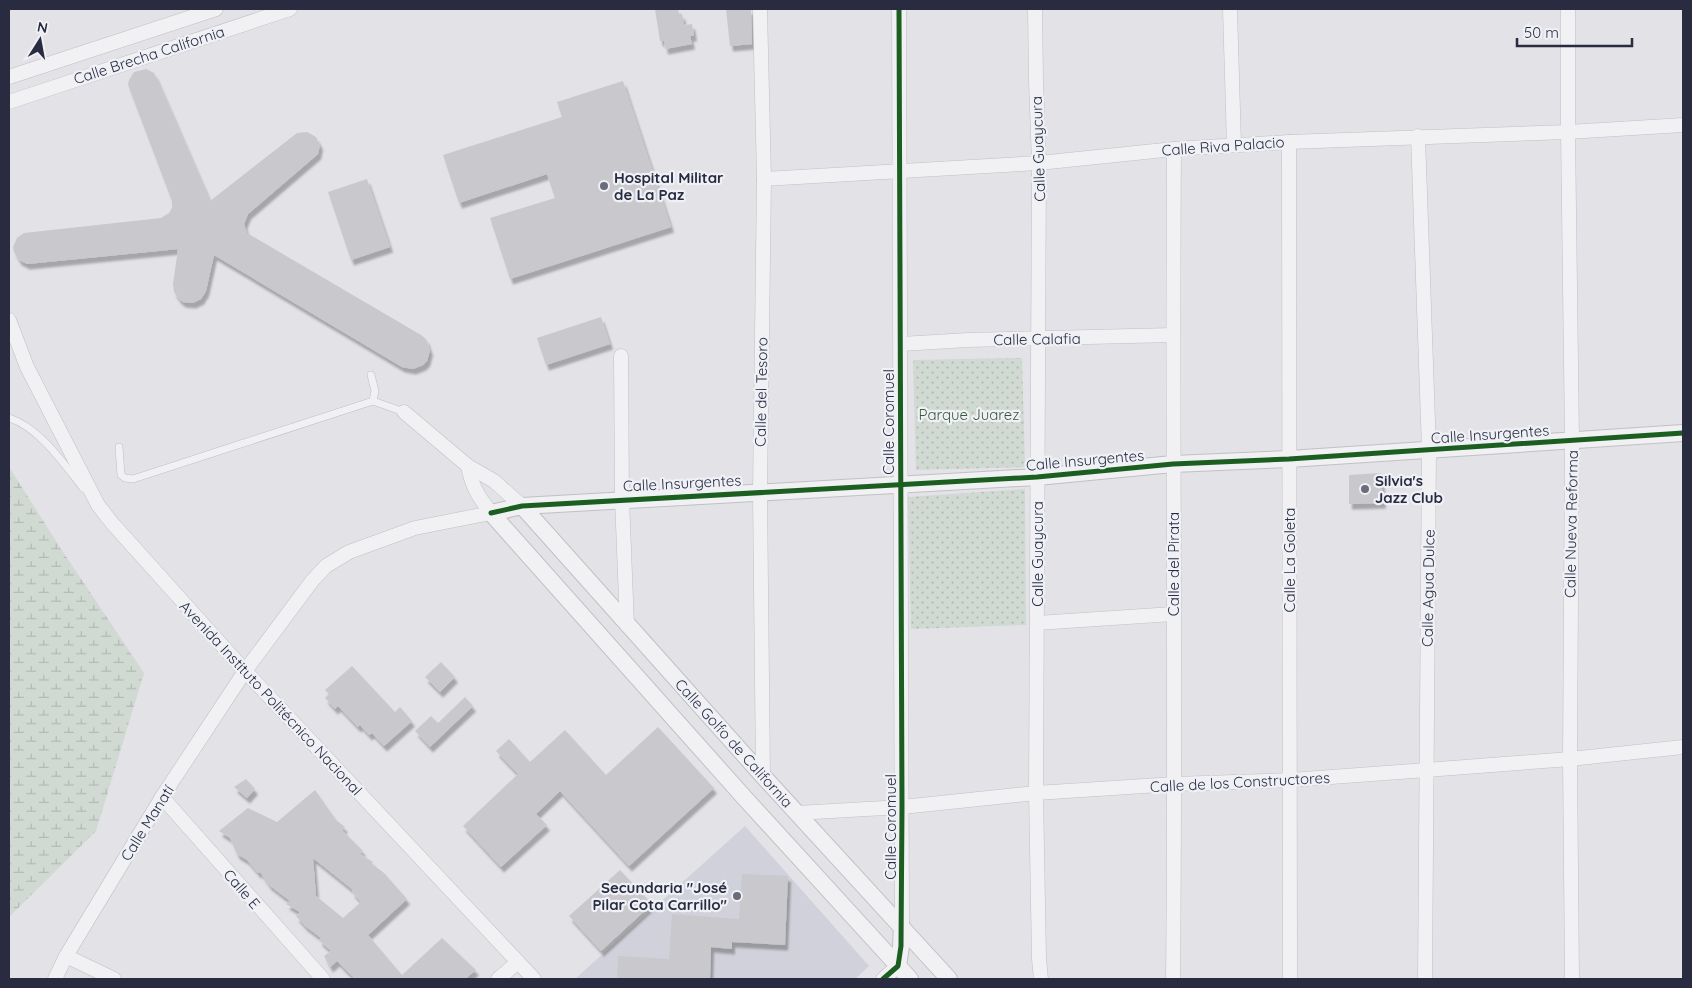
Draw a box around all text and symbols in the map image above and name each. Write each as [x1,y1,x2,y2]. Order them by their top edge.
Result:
north arrow [15,15,65,65]
scale bar [1517,15,1632,47]
text: N [36,17,49,37]
street label: Calle Brecha California [71,22,227,88]
text: 50 m [1524,23,1559,42]
street label: Calle Guaycura [1027,96,1049,202]
street label: Calle Riva Palacio [1161,132,1285,160]
place label: Hospital Militar de La Paz [614,168,724,204]
marker: Hospital Militar de La Paz [598,180,610,192]
street label: Calle Calafia [993,329,1081,349]
street label: Calle del Tesoro [751,337,771,447]
street label: Calle Coromuel [879,369,898,475]
park label: Parque Juarez [919,405,1019,424]
street label: Calle Insurgentes [1430,420,1550,448]
street label: Calle Insurgentes [1025,445,1145,475]
street label: Calle Nueva Reforma [1560,450,1582,598]
street label: Calle Insurgentes [622,470,742,496]
place label: Silvia's Jazz Club [1375,471,1443,507]
marker: Silvia's Jazz Club [1359,483,1371,495]
street label: Calle Guaycura [1028,501,1047,607]
street label: Calle La Goleta [1280,508,1299,612]
street label: Calle del Pirata [1164,512,1183,616]
street label: Calle Agua Dulce [1417,529,1439,647]
street label: Avenida Instituto Politécnico Nacional [176,597,366,799]
street label: Calle Golfo de California [671,675,797,811]
street label: Calle de los Constructores [1150,768,1330,796]
street label: Calle Coromuel [881,774,900,880]
street label: Calle Manatí [116,781,178,864]
street label: Calle E [220,865,264,913]
place label: Secundaria "José Pilar Cota Carrillo" [593,878,728,914]
marker: Secundaria "José Pilar Cota Carrillo" [731,890,743,902]

